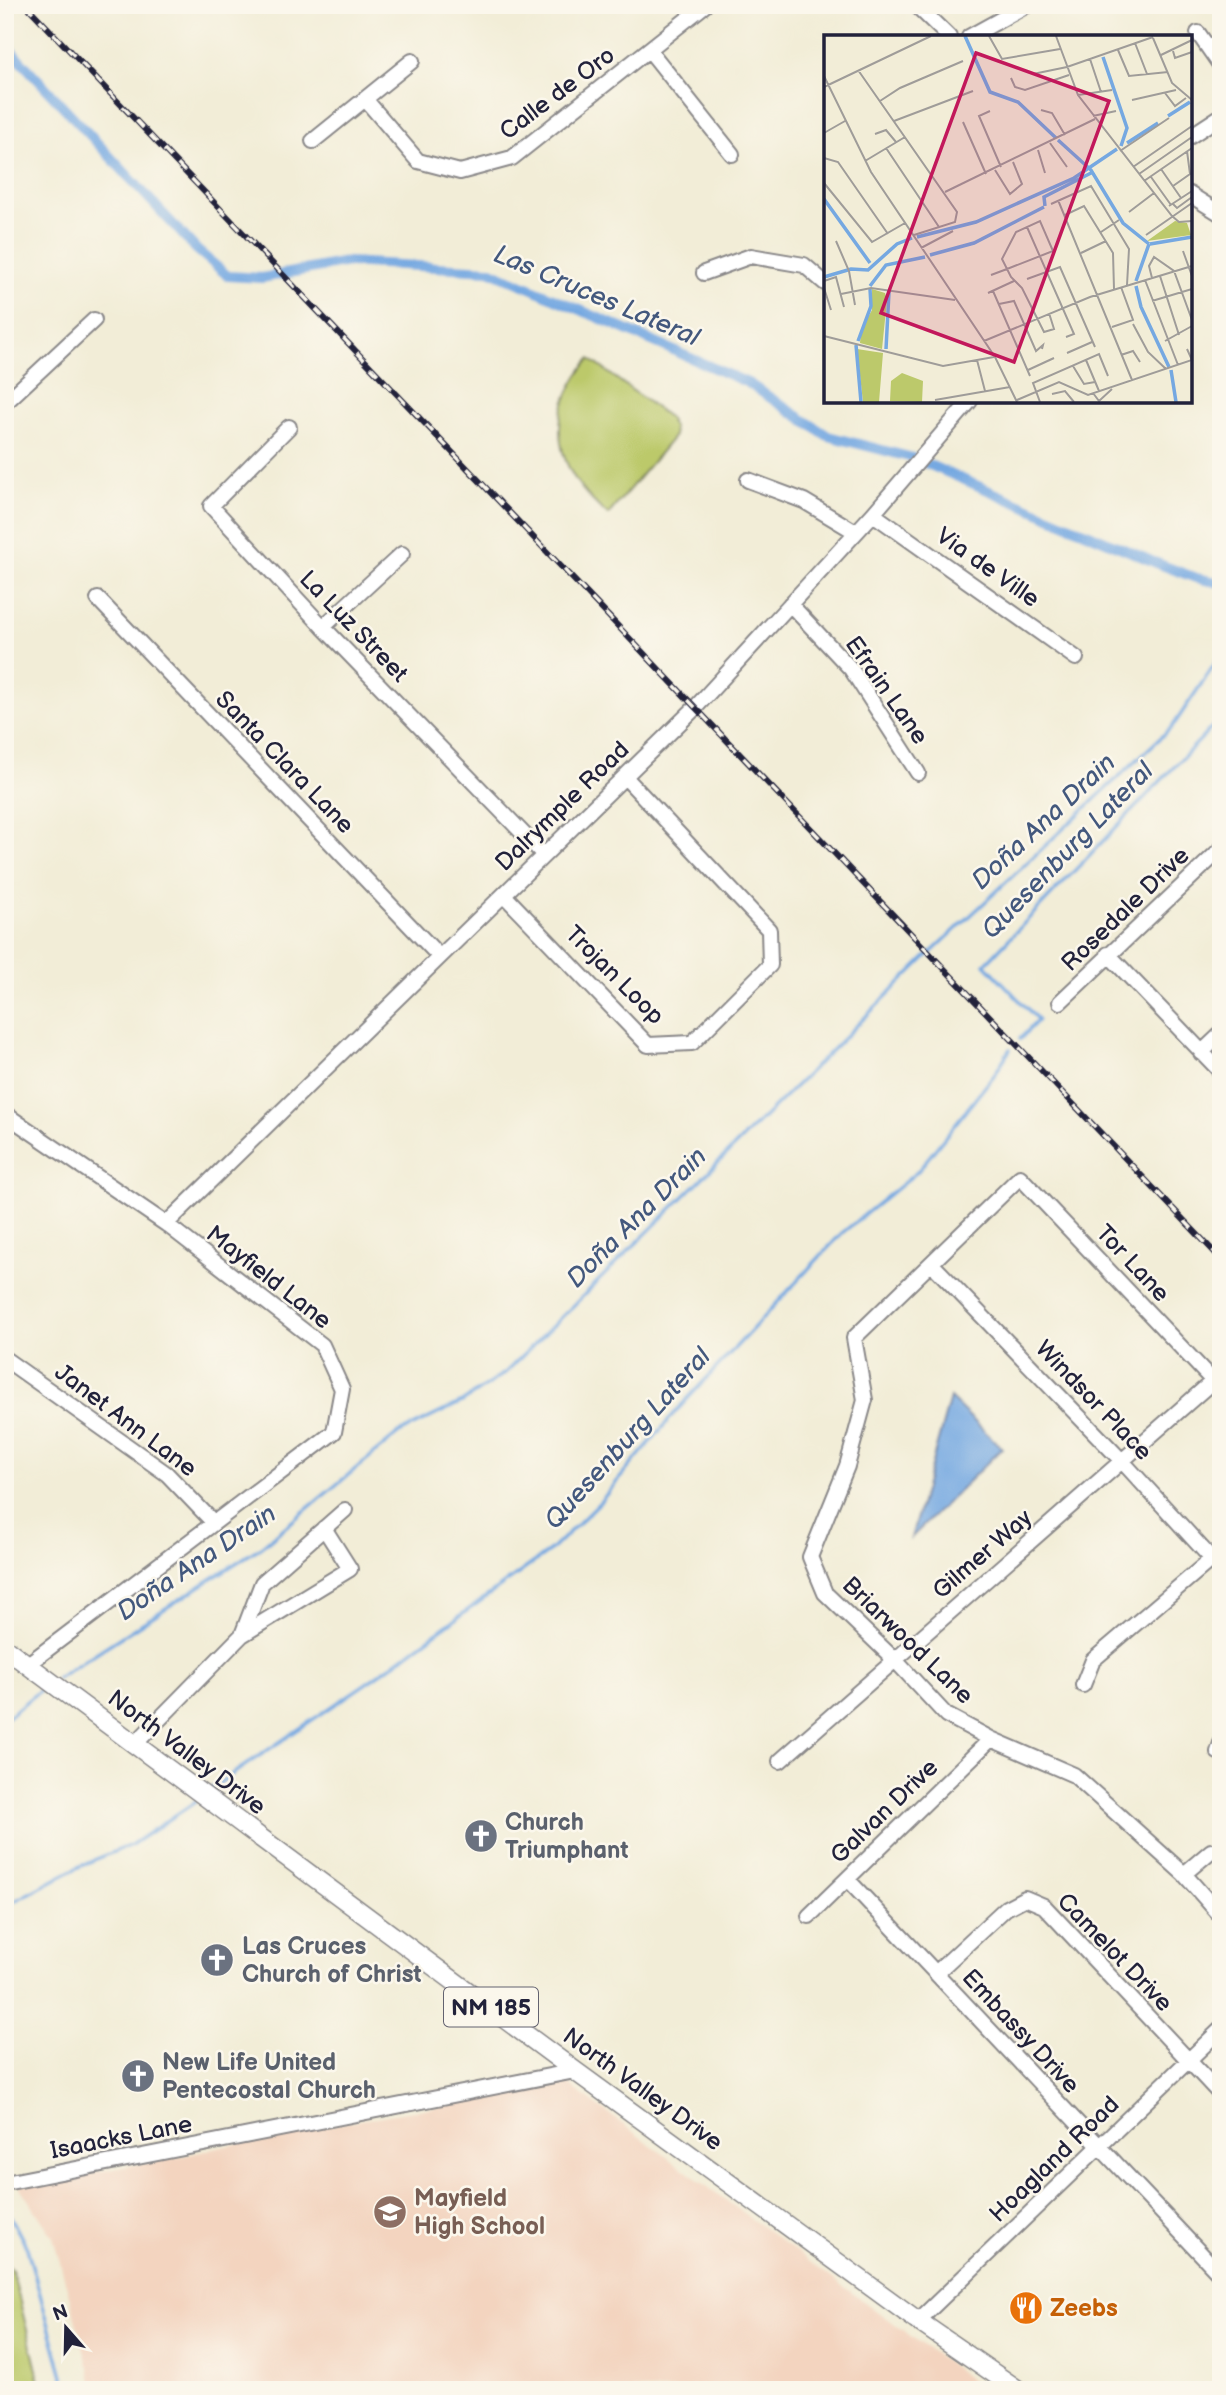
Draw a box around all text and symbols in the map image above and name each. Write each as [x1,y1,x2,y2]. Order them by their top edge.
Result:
inset map [824,35,1191,402]
street label: Calle de Oro [494,41,621,146]
water label: Las Cruces Lateral [489,239,705,354]
street label: Via de Ville [930,521,1045,614]
street label: La Luz Street [293,565,414,689]
street label: Efrain Lane [839,631,934,750]
street label: Santa Clara Lane [209,685,360,840]
street label: Dalrymple Road [490,735,635,877]
water label: Doña Ana Drain [966,748,1122,897]
water label: Quesenburg Lateral [976,756,1161,946]
street label: Rosedale Drive [1055,841,1195,978]
street label: Trojan Loop [559,920,670,1031]
water label: Doña Ana Drain [561,1142,714,1295]
street label: Tor Lane [1090,1219,1176,1308]
street label: Mayfield Lane [200,1220,337,1335]
street label: Windsor Place [1029,1334,1158,1466]
water label: Quesenburg Lateral [538,1341,718,1536]
street label: Janet Ann Lane [49,1358,202,1483]
water label: Doña Ana Drain [111,1499,282,1628]
street label: Gilmer Way [927,1503,1038,1605]
street label: Briarwood Lane [836,1571,979,1710]
street label: North Valley Drive [102,1684,271,1821]
street label: Galvan Drive [825,1753,944,1870]
place label: Church Triumphant [505,1808,629,1865]
church icon: Church Triumphant [462,1817,500,1855]
street label: Camelot Drive [1051,1887,1178,2018]
place label: Las Cruces Church of Christ [242,1932,422,1989]
church icon: Las Cruces Church of Christ [198,1941,236,1979]
street label: Embassy Drive [956,1963,1086,2099]
road number: NM 185 [444,1988,538,2026]
street label: North Valley Drive [557,2022,728,2157]
place label: New Life United Pentecostal Church [162,2048,376,2105]
church icon: New Life United Pentecostal Church [119,2057,157,2095]
street label: Hoagland Road [983,2090,1125,2229]
street label: Isaacks Lane [48,2110,194,2165]
place label: Mayfield High School [414,2184,545,2241]
school or university icon: Mayfield High School [371,2193,409,2231]
restaurant icon: Zeebs [1007,2289,1045,2327]
north arrow [32,2294,102,2364]
place label: Zeebs [1050,2294,1118,2323]
text: N [50,2300,71,2327]

